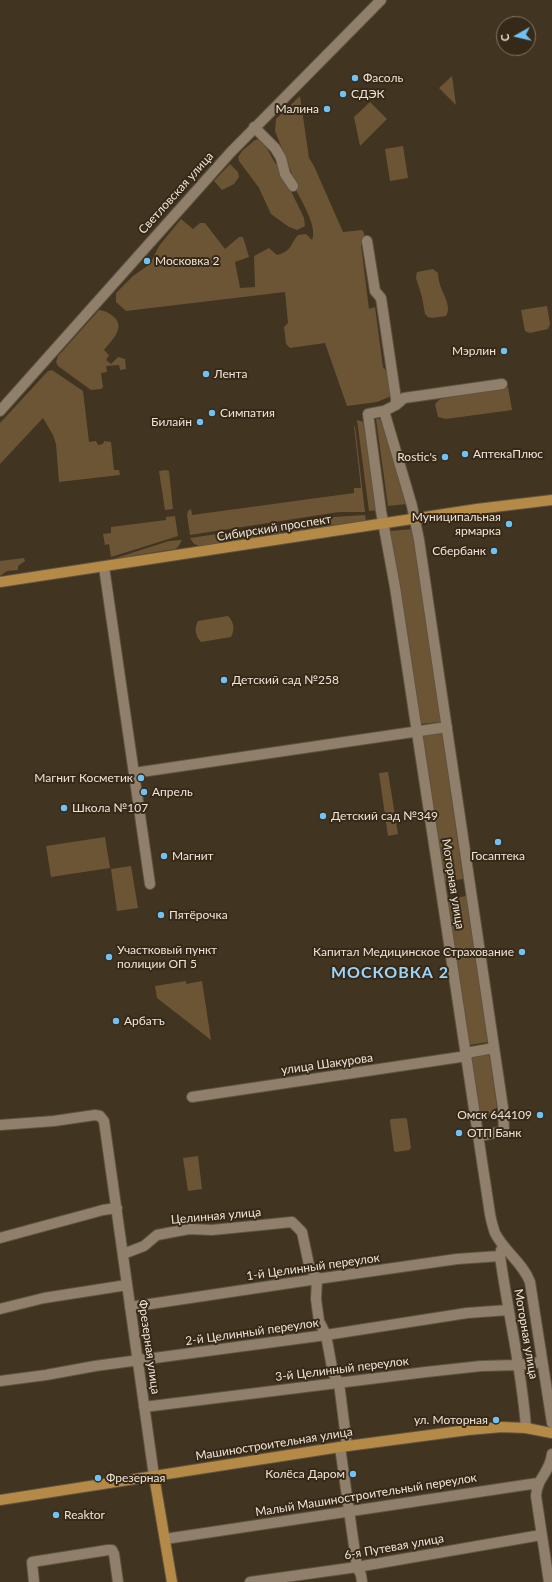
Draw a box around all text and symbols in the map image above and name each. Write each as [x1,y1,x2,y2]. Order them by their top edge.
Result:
north arrow [496,16,536,56]
text: С [498,33,512,42]
place label: Фасоль [363,71,403,85]
marker: Фасоль [350,73,360,83]
place label: СДЭК [351,87,385,101]
marker: СДЭК [338,89,348,99]
place label: Малина [275,102,319,116]
marker: Малина [322,104,332,114]
street label: Светловская улица [135,149,217,237]
place label: Московка 2 [155,254,219,268]
marker: Московка 2 [142,256,152,266]
place label: Мэрлин [452,344,496,358]
marker: Мэрлин [499,346,509,356]
place label: Лента [214,367,248,381]
marker: Лента [201,369,211,379]
place label: Симпатия [220,406,275,420]
marker: Симпатия [207,408,217,418]
place label: Билайн [151,415,192,429]
marker: Билайн [195,417,205,427]
place label: АптекаПлюс [473,447,543,461]
marker: АптекаПлюс [460,449,470,459]
place label: Rostic's [397,450,437,464]
marker: Rostic's [440,452,450,462]
place label: Муниципальная ярмарка [412,510,501,538]
street label: Сибирский проспект [216,512,332,544]
marker: Муниципальная ярмарка [504,519,514,529]
place label: Сбербанк [432,544,486,558]
marker: Сбербанк [489,546,499,556]
place label: Детский сад №258 [232,673,339,687]
marker: Детский сад №258 [219,675,229,685]
place label: Магнит Косметик [34,771,133,785]
marker: Магнит Косметик [136,773,146,783]
place label: Апрель [152,785,193,799]
marker: Апрель [139,787,149,797]
place label: Школа №107 [72,801,148,815]
marker: Школа №107 [59,803,69,813]
place label: Детский сад №349 [331,809,438,823]
marker: Детский сад №349 [318,811,328,821]
marker: Госаптека [493,837,503,847]
street label: Моторная улица [439,838,467,930]
place label: Магнит [172,849,214,863]
place label: Госаптека [471,849,525,863]
marker: Магнит [159,851,169,861]
place label: Пятёрочка [169,908,228,922]
marker: Пятёрочка [156,910,166,920]
place label: Участковый пункт полиции ОП 5 [117,943,217,971]
place label: Капитал Медицинское Страхование [313,945,514,959]
marker: Капитал Медицинское Страхование [517,947,527,957]
marker: Участковый пункт полиции ОП 5 [104,952,114,962]
district label: МОСКОВКА 2 [331,963,449,983]
place label: Арбатъ [124,1014,165,1028]
marker: Арбатъ [111,1016,121,1026]
street label: улица Шакурова [280,1050,374,1078]
place label: Омск 644109 [457,1108,532,1122]
marker: Омск 644109 [535,1110,545,1120]
place label: ОТП Банк [467,1126,522,1140]
marker: ОТП Банк [454,1128,464,1138]
street label: Целинная улица [170,1205,262,1227]
street label: 1-й Целинный переулок [245,1251,381,1283]
street label: Моторная улица [511,1288,541,1380]
street label: Фрезерная улица [135,1299,163,1395]
street label: 2-й Целинный переулок [184,1316,320,1348]
street label: 3-й Целинный переулок [274,1354,410,1384]
place label: ул. Моторная [414,1413,488,1427]
marker: ул. Моторная [491,1415,501,1425]
street label: Машиностроительная улица [194,1424,354,1464]
place label: Колёса Даром [265,1467,345,1481]
marker: Колёса Даром [348,1469,358,1479]
street label: Малый Машиностроительный переулок [254,1470,478,1520]
place label: Фрезерная [106,1471,165,1485]
marker: Фрезерная [93,1473,103,1483]
place label: Reaktor [64,1508,105,1522]
marker: Reaktor [51,1510,61,1520]
street label: 6-я Путевая улица [343,1531,445,1563]

